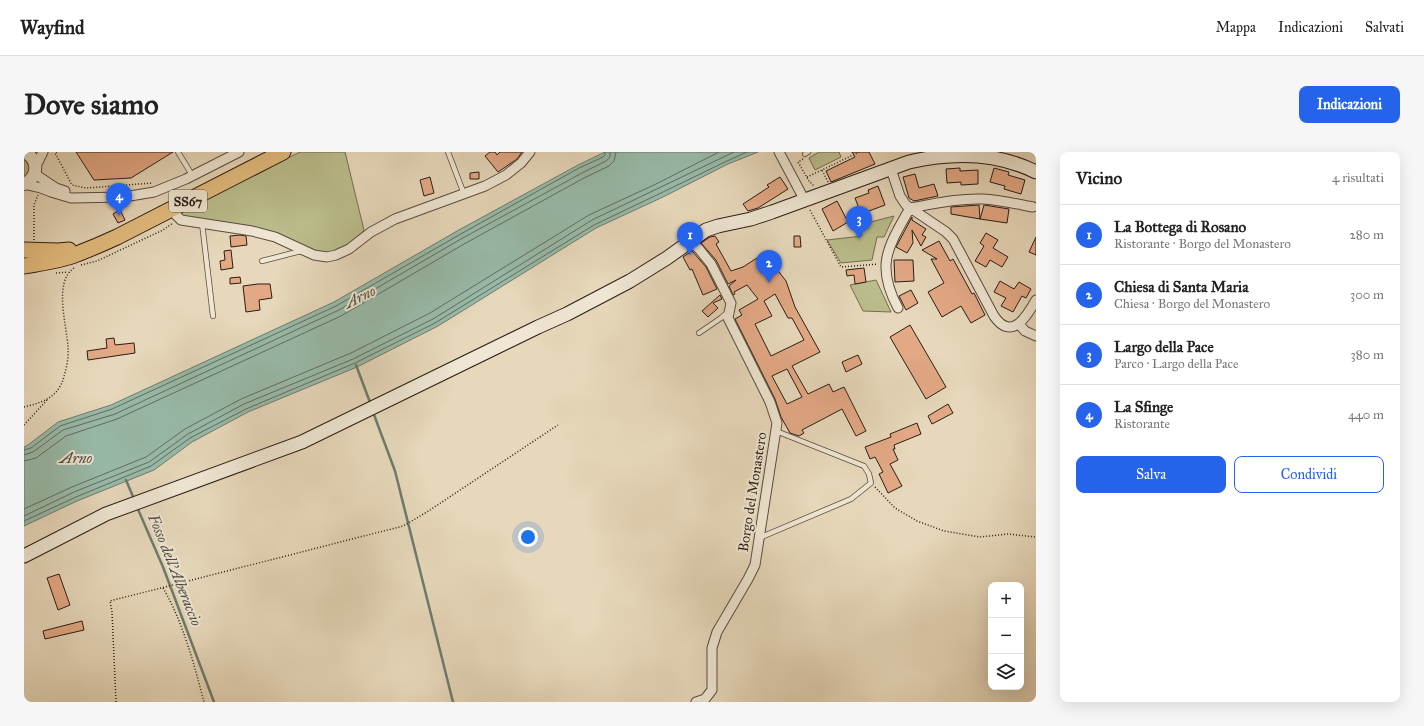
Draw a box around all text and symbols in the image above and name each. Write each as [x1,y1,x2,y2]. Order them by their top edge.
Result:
text: Wayfind [20,16,85,39]
text: Mappa [1216,19,1256,36]
text: Indicazioni [1278,19,1343,36]
text: Salvati [1365,19,1404,36]
button: Indicazioni [1299,86,1400,123]
text: Dove siamo [24,87,158,122]
text: Vicino [1076,168,1122,189]
text: 4 risultati [1332,170,1384,186]
pin: 4 [106,183,132,216]
road number: SS67 [169,190,207,212]
pin: 3 [846,206,872,239]
text: La Bottega di Rosano [1114,218,1246,236]
pin: 1 [677,222,703,255]
text: 1 [1086,227,1092,243]
text: 280 m [1349,227,1384,243]
text: Ristorante · Borgo del Monastero [1114,236,1291,252]
pin: 2 [756,250,782,283]
text: Chiesa di Santa Maria [1114,278,1249,296]
water label: Arno [340,281,379,313]
text: 2 [1086,287,1092,303]
text: 300 m [1350,287,1384,303]
text: Chiesa · Borgo del Monastero [1114,296,1270,312]
text: Largo della Pace [1114,338,1214,356]
text: 3 [1086,347,1092,363]
text: 380 m [1351,347,1384,363]
text: Parco · Largo della Pace [1114,356,1238,372]
text: La Sfinge [1114,398,1173,416]
text: 4 [1085,407,1093,423]
text: 440 m [1348,407,1384,423]
text: Ristorante [1114,416,1170,432]
street label: Borgo del Monastero [735,431,770,553]
water label: Arno [58,449,93,467]
button: Salva [1076,456,1226,493]
button: Condividi [1234,456,1384,493]
water label: Fosso dell'Alberaccio [144,510,206,629]
your location [518,527,538,547]
map controls [988,582,1024,690]
button: + [988,582,1024,618]
button: − [988,618,1024,654]
button: layers [988,654,1024,690]

